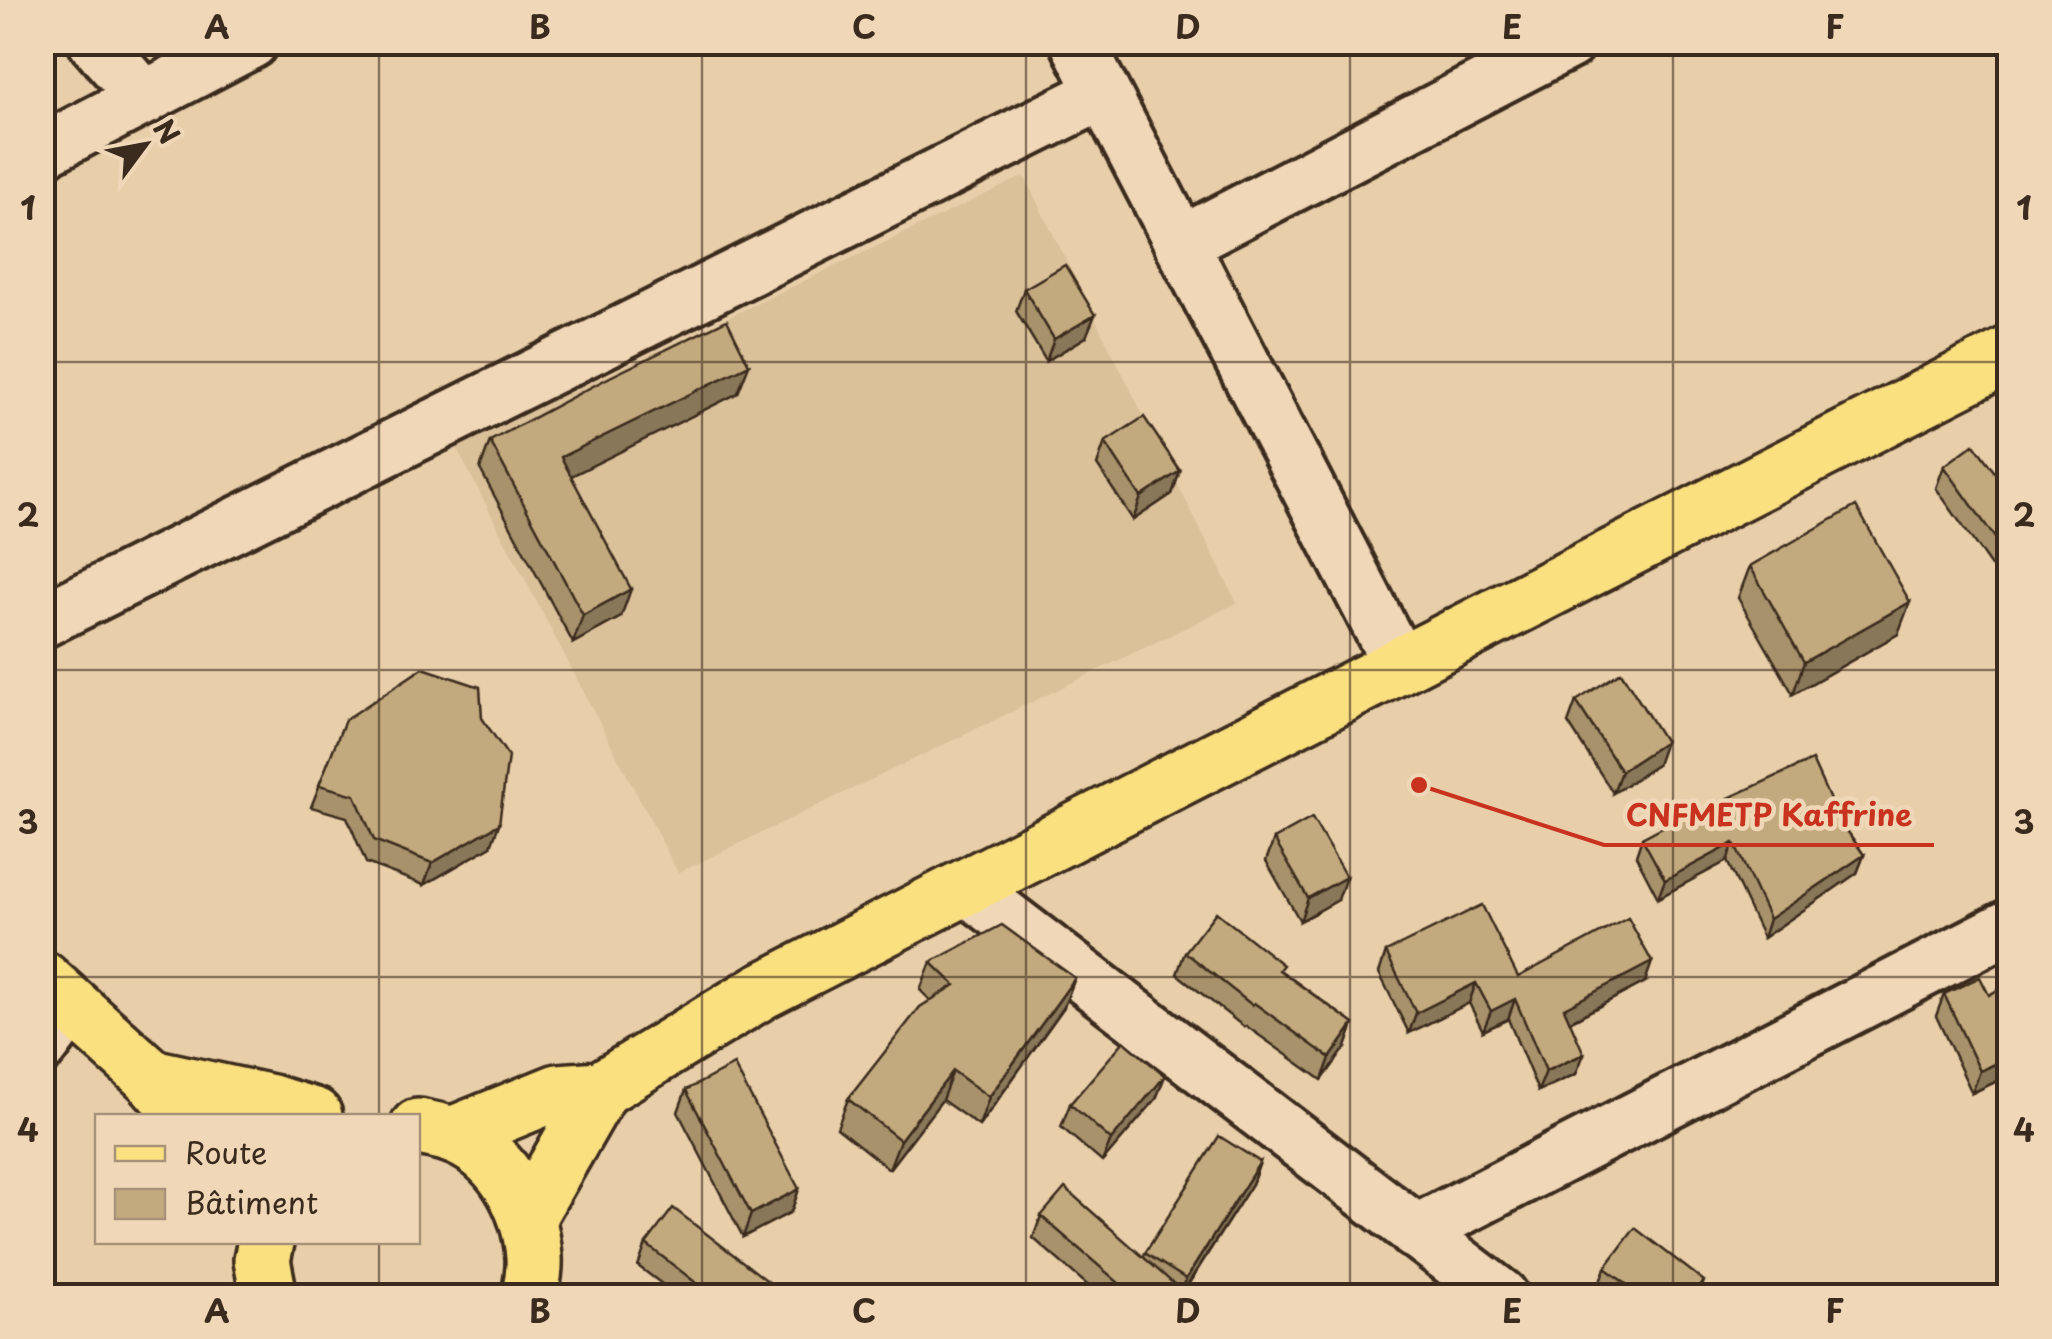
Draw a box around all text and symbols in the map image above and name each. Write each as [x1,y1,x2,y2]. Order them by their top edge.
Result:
text: A [204,2,230,50]
text: B [529,2,551,50]
text: C [852,2,876,50]
text: D [1175,2,1201,50]
text: E [1502,2,1522,50]
text: F [1826,2,1844,50]
north arrow [95,95,195,195]
text: N [143,110,192,152]
text: 1 [20,183,36,231]
text: 1 [2016,183,2032,231]
text: 2 [17,490,39,538]
text: 2 [2013,490,2035,538]
callout: CNFMETP Kaffrine [1604,785,1934,845]
text: CNFMETP Kaffrine [1626,791,1912,836]
text: 3 [18,797,38,845]
text: 3 [2014,797,2034,845]
text: 4 [17,1105,39,1153]
text: 4 [2013,1105,2035,1153]
legend [95,1114,420,1244]
text: Route [185,1129,267,1174]
text: Bâtiment [185,1179,318,1224]
text: A [204,1286,230,1334]
text: B [529,1286,551,1334]
text: C [852,1286,876,1334]
text: D [1175,1286,1201,1334]
text: E [1502,1286,1522,1334]
text: F [1826,1286,1844,1334]

